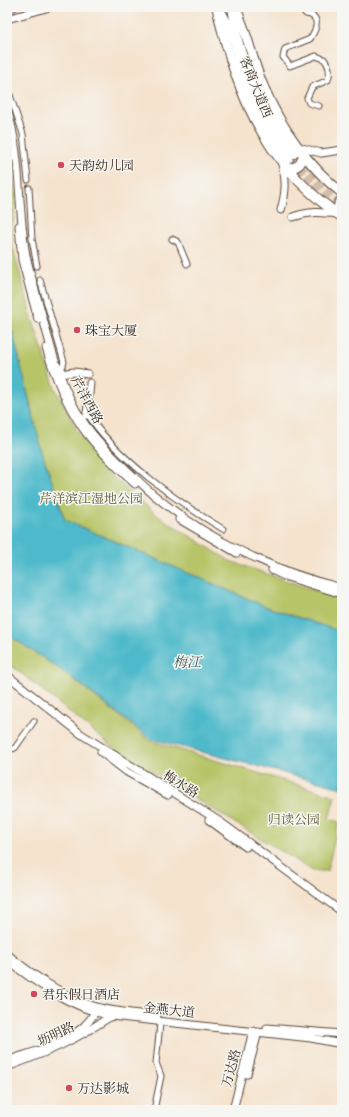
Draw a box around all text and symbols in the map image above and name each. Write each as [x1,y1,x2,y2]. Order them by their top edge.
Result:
street label: 客商大道西 [235,53,277,121]
place label: 天韵幼儿园 [69,156,134,175]
marker: 天韵幼儿园 [56,160,66,170]
place label: 珠宝大厦 [85,321,137,340]
marker: 珠宝大厦 [72,325,82,335]
street label: 芹洋西路 [66,373,108,427]
park label: 芹洋滨江湿地公园 [39,489,143,508]
water label: 梅江 [173,652,203,672]
street label: 梅水路 [159,766,203,802]
park label: 归读公园 [268,810,320,829]
place label: 君乐假日酒店 [42,985,120,1004]
marker: 君乐假日酒店 [29,989,39,999]
street label: 金燕大道 [142,998,196,1022]
street label: 坜明路 [34,1017,78,1051]
street label: 万达路 [217,1047,245,1089]
place label: 万达影城 [77,1079,129,1098]
marker: 万达影城 [64,1083,74,1093]

